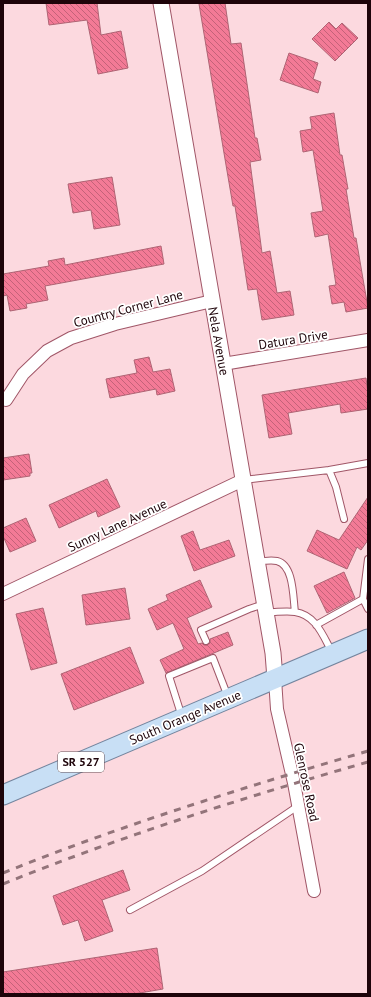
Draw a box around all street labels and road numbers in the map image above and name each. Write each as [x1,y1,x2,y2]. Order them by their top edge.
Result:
street label: Country Corner Lane [72,286,185,331]
street label: Nela Avenue [204,306,233,377]
street label: Datura Drive [257,326,329,353]
street label: Sunny Lane Avenue [65,495,170,556]
street label: South Orange Avenue [127,686,244,749]
street label: Glenrose Road [290,741,323,823]
road number: SR 527 [58,752,104,772]

